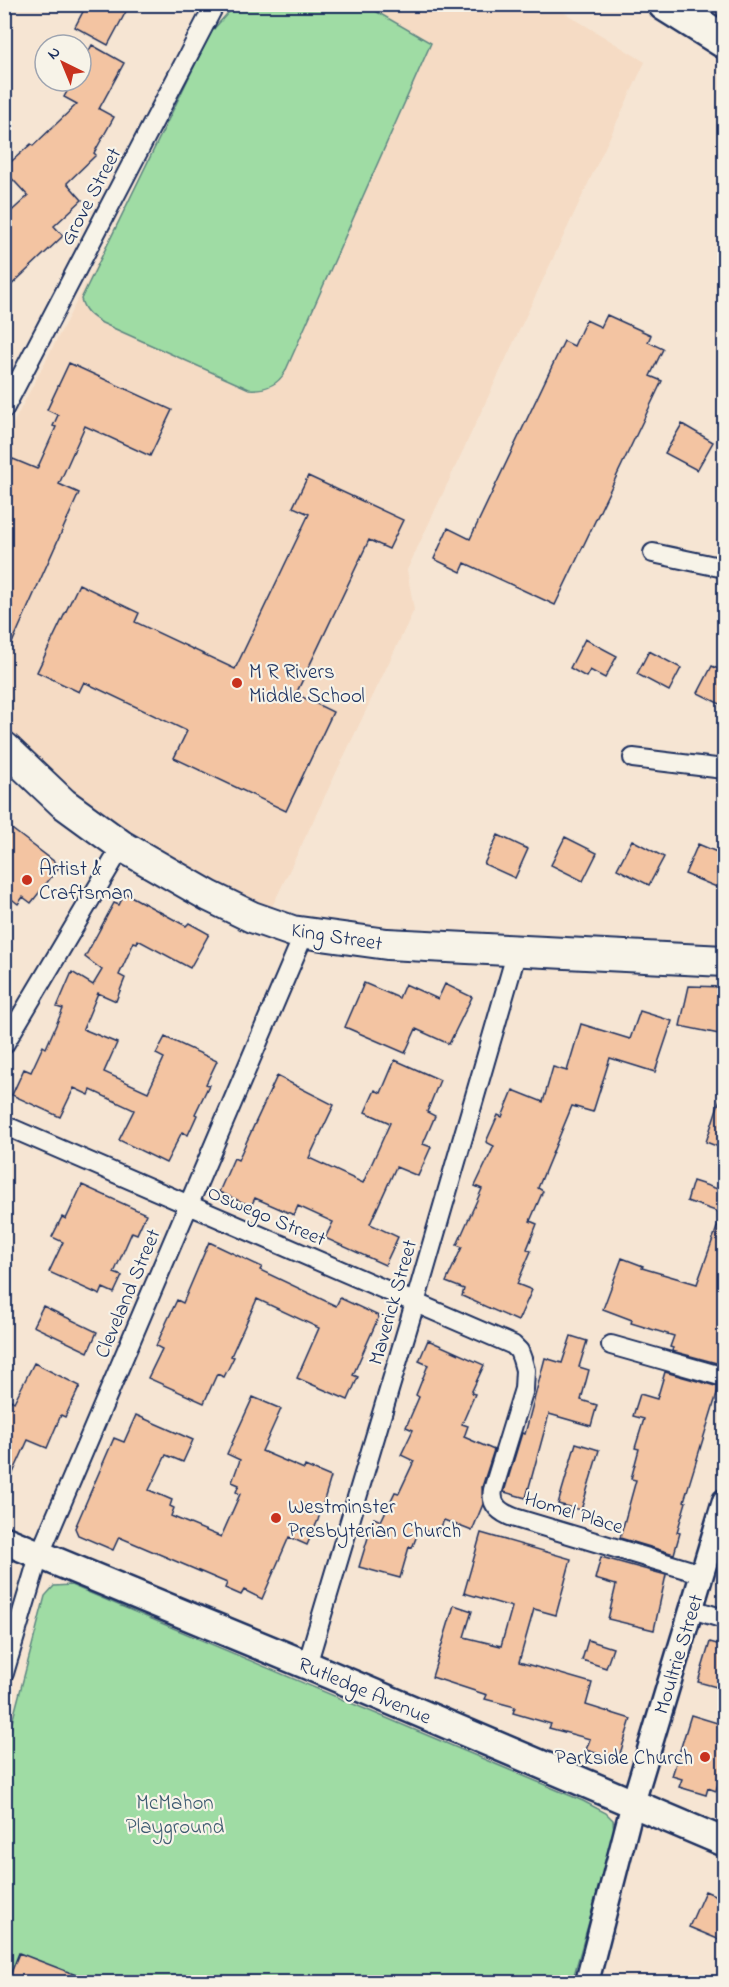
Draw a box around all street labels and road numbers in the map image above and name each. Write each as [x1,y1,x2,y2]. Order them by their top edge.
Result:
street label: Grove Street [53,143,130,251]
street label: King Street [289,916,384,962]
street label: Oswego Street [201,1178,330,1257]
street label: Cleveland Street [88,1224,170,1363]
street label: Maverick Street [362,1236,426,1369]
street label: Homel Place [520,1485,627,1543]
street label: Moultrie Street [647,1591,712,1718]
street label: Rutledge Avenue [292,1650,436,1736]

